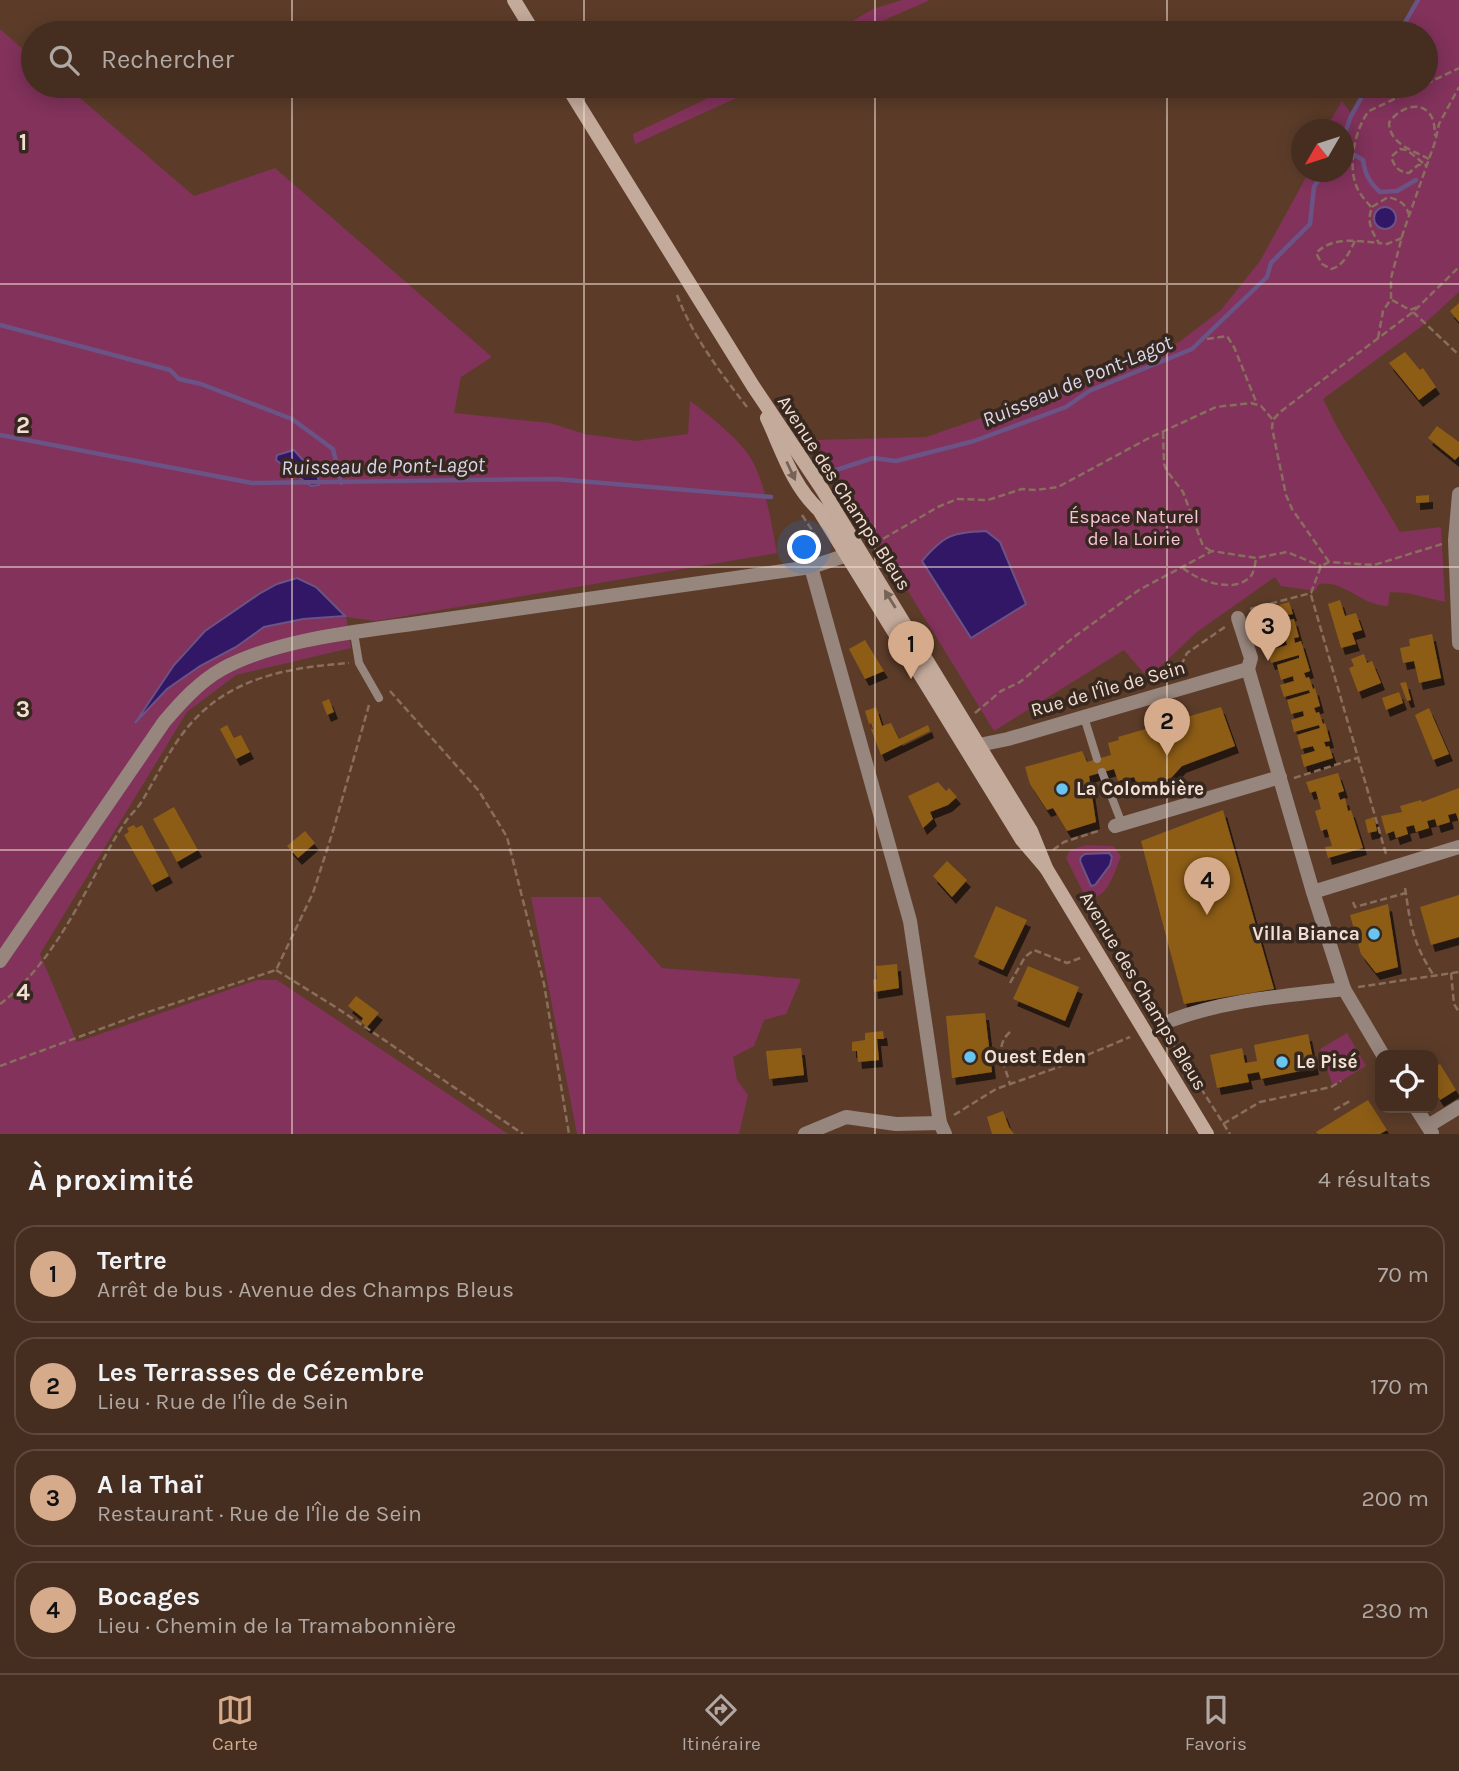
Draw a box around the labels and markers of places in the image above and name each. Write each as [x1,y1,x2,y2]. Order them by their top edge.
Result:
pin: 3 [1245,603,1291,661]
pin: 1 [888,621,934,679]
pin: 2 [1144,698,1190,756]
place label: La Colombière [1076,778,1204,800]
marker: La Colombière [1054,781,1070,797]
pin: 4 [1184,857,1230,915]
place label: Villa Bianca [1252,923,1360,945]
marker: Villa Bianca [1366,926,1382,942]
place label: Ouest Eden [984,1046,1086,1068]
marker: Ouest Eden [962,1049,978,1065]
place label: Le Pisé [1296,1051,1358,1073]
marker: Le Pisé [1274,1054,1290,1070]

